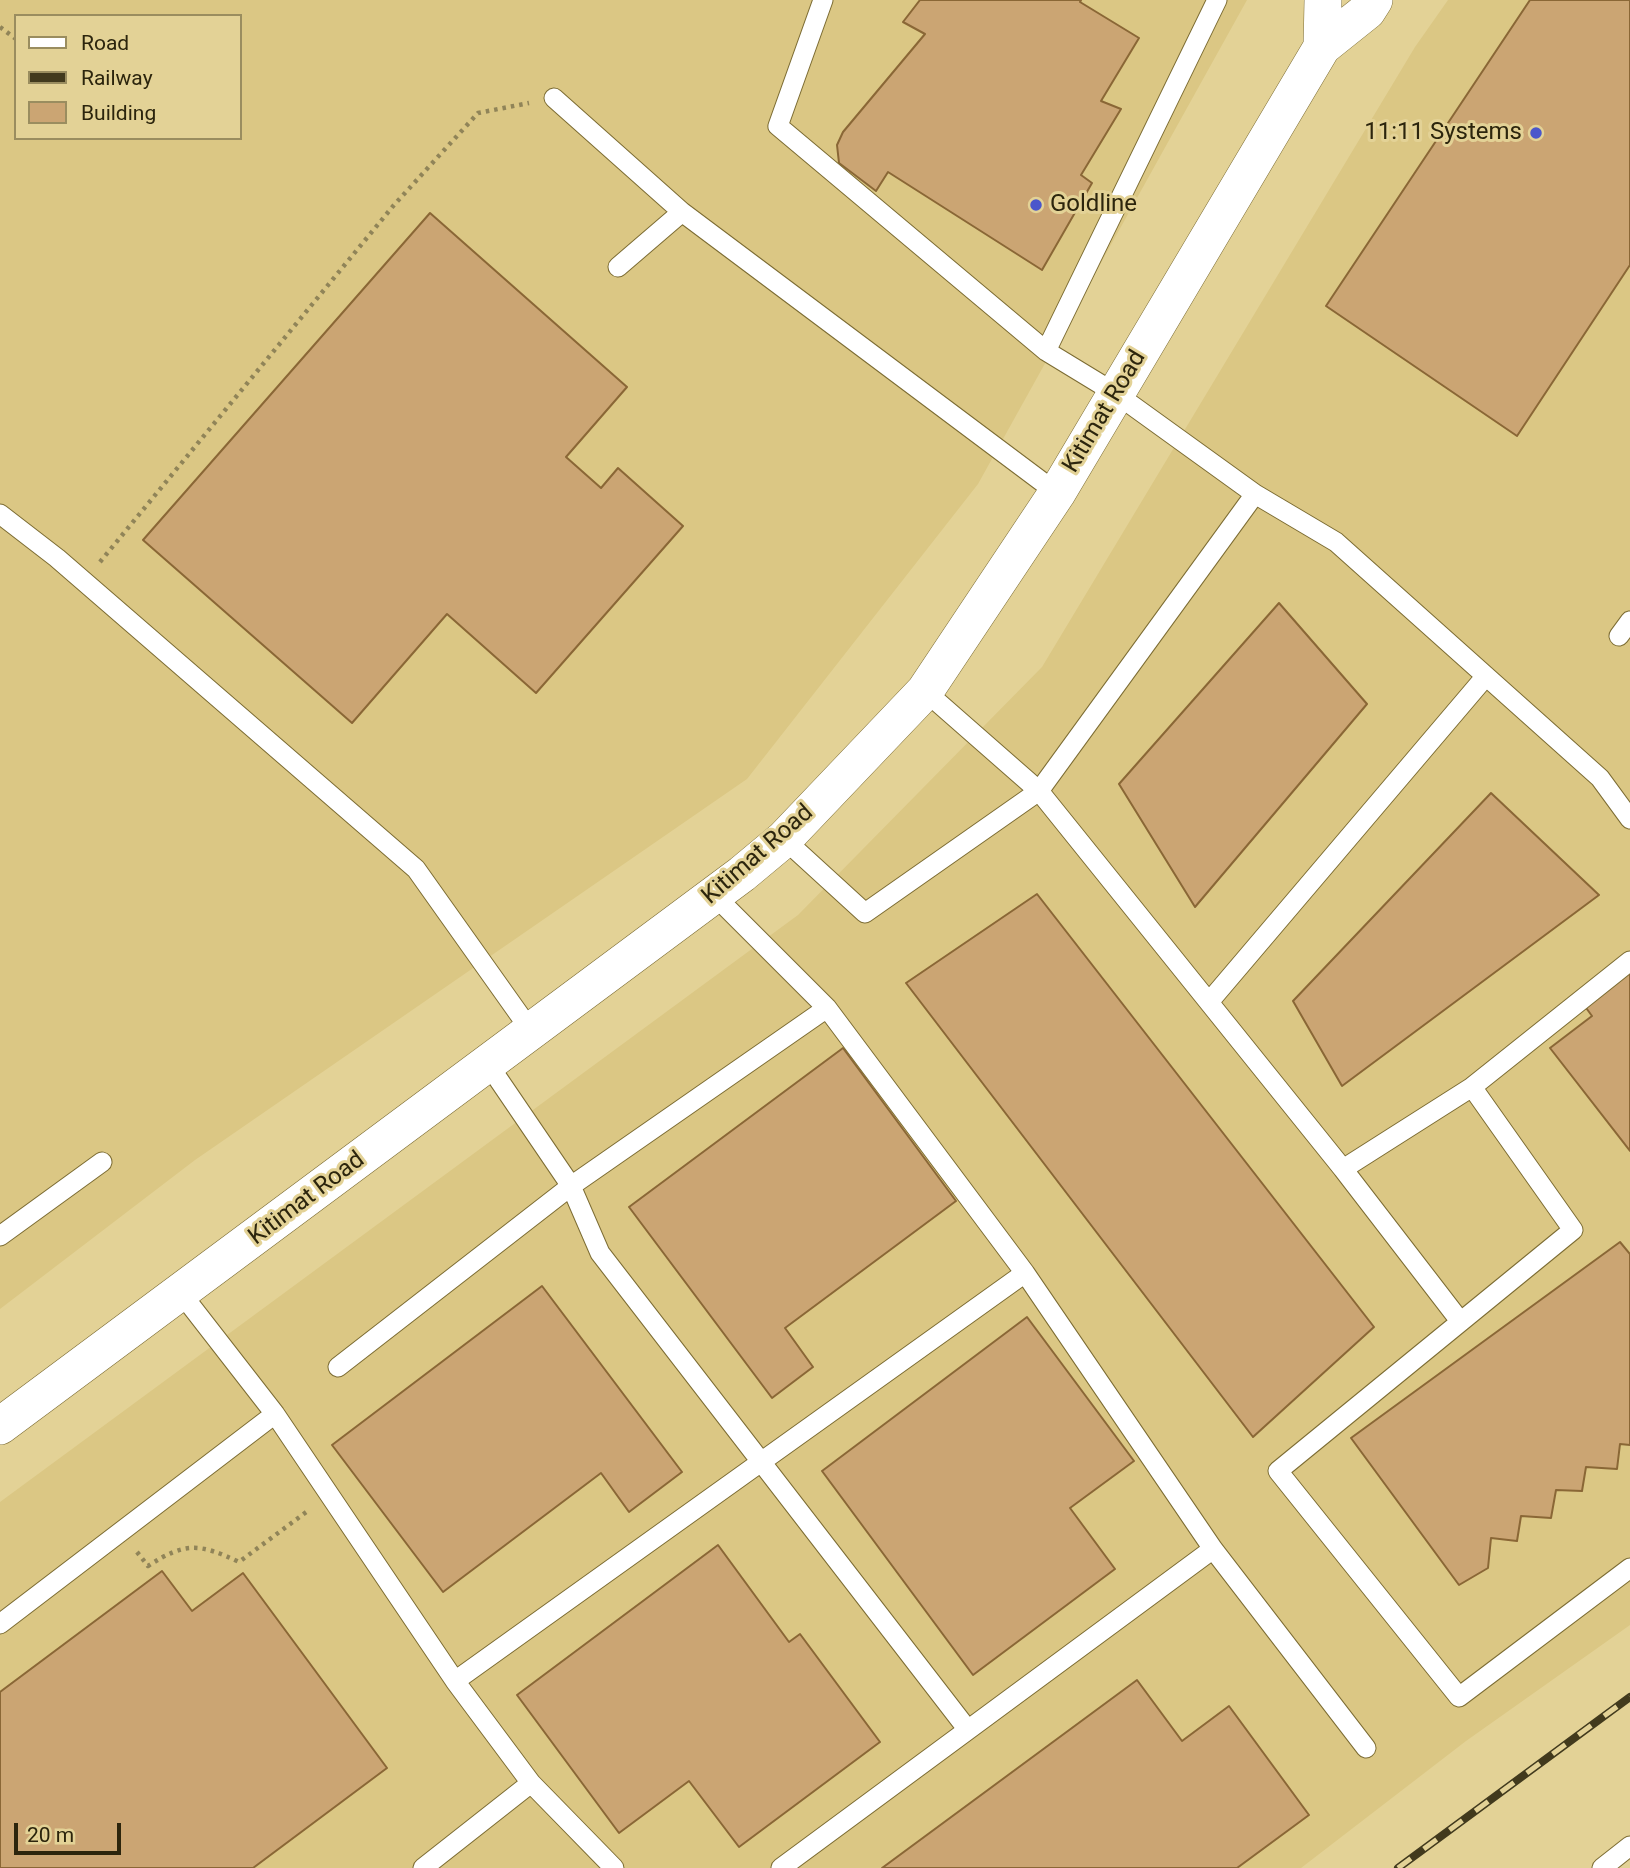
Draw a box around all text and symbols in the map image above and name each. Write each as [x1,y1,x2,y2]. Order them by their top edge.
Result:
legend [14,14,242,140]
text: Road [81,31,129,55]
text: Railway [81,66,153,90]
text: Building [81,101,156,125]
place label: 11:11 Systems [1364,119,1522,147]
marker: 11:11 Systems [1528,125,1544,141]
place label: Goldline [1050,191,1137,219]
marker: Goldline [1028,197,1044,213]
street label: Kitimat Road [1057,346,1153,478]
street label: Kitimat Road [697,799,819,911]
street label: Kitimat Road [243,1146,371,1252]
scale bar [18,1808,124,1852]
text: 20 m [27,1823,74,1847]

